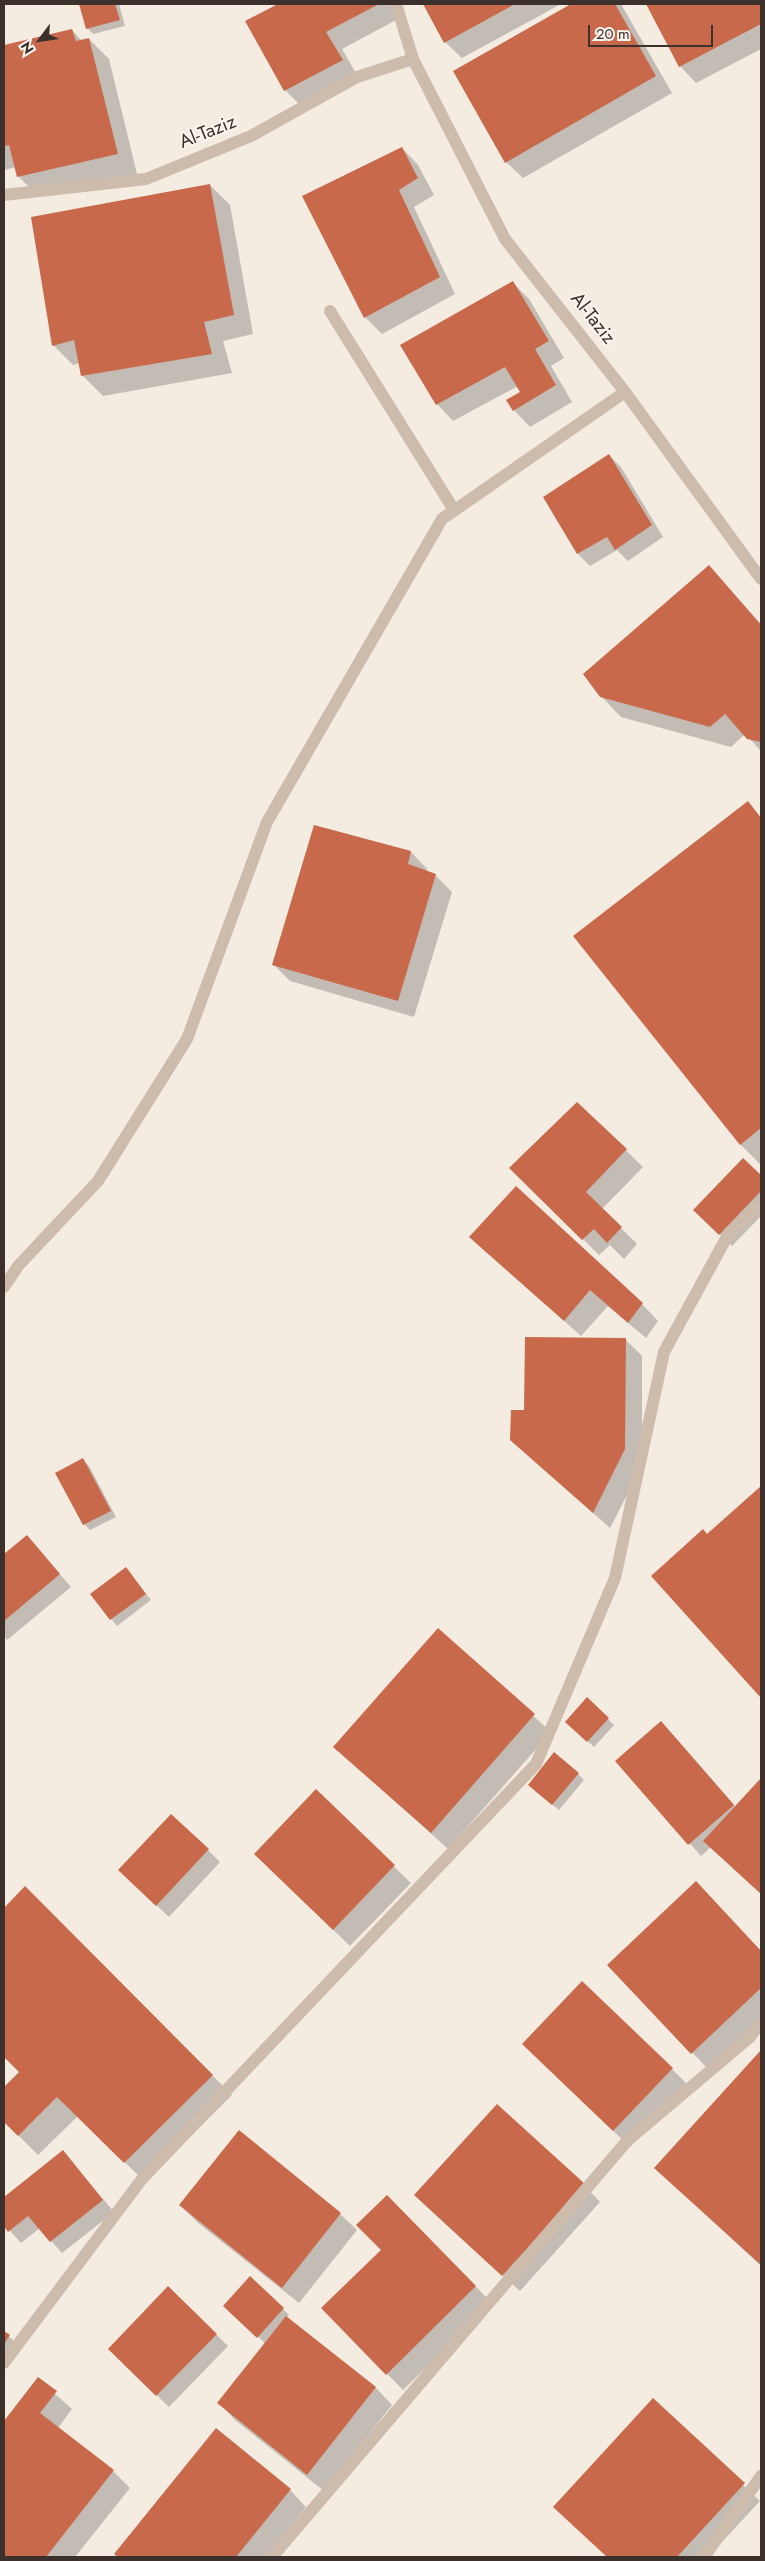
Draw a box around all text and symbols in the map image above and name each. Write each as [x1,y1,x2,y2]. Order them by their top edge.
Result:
north arrow [15,15,65,65]
scale bar [590,15,715,47]
text: 20 m [596,23,630,45]
text: N [16,38,39,58]
street label: Al-Taziz [176,111,240,155]
street label: Al-Taziz [565,289,619,349]

